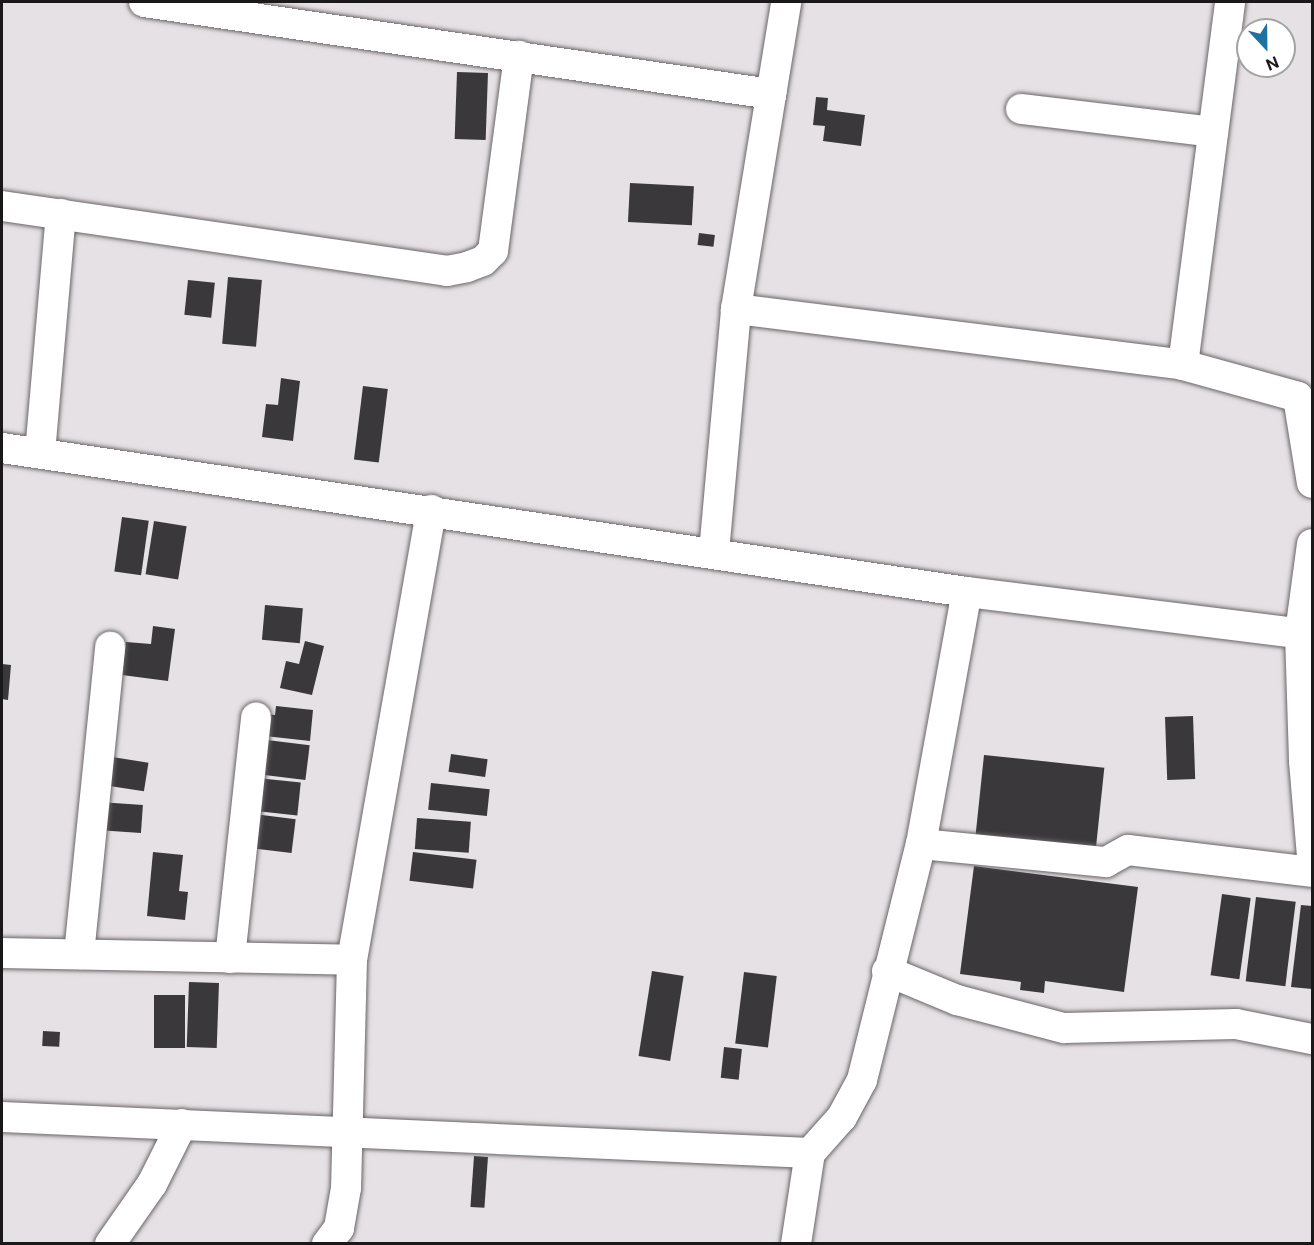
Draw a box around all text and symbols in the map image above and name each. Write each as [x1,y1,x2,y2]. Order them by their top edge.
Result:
north arrow [1236,18,1296,78]
text: N [1263,52,1282,74]

